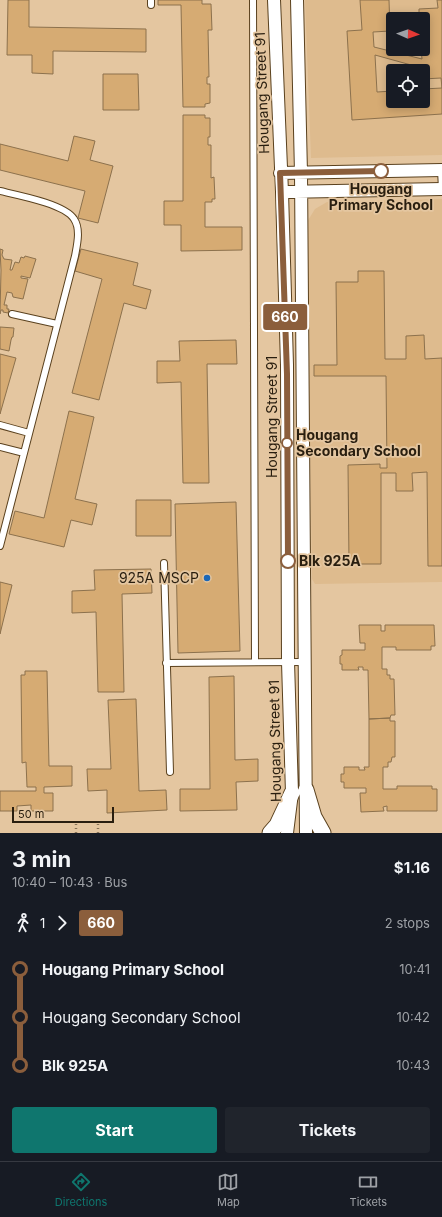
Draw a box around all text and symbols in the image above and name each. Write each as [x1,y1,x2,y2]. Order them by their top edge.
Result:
north arrow [386,12,430,56]
map controls [386,12,430,108]
street label: Hougang Street 91 [251,32,272,154]
button: locate [386,64,430,108]
marker: Hougang Primary School [373,163,389,179]
place label: Hougang Primary School [329,180,433,213]
line badge: 660 [262,304,308,330]
text: 660 [271,308,299,325]
street label: Hougang Street 91 [263,356,280,478]
place label: Hougang Secondary School [296,426,421,459]
marker: Hougang Secondary School [281,437,293,449]
place label: Blk 925A [299,552,361,569]
marker: Blk 925A [280,553,296,569]
place label: 925A MSCP [119,569,199,586]
marker: 925A MSCP [202,573,212,583]
street label: Hougang Street 91 [265,680,284,802]
scale bar [12,805,114,824]
text: 50 m [18,807,44,821]
text: 3 min [12,846,71,872]
text: $1.16 [394,858,430,877]
text: 10:40 – 10:43 · Bus [12,874,127,890]
icon: walk [12,912,34,934]
icon: forward [51,912,73,934]
text: 660 [87,914,115,931]
text: 1 [40,915,45,931]
text: 2 stops [385,915,430,931]
text: Hougang Primary School [42,960,224,979]
text: 10:41 [399,961,430,977]
text: Hougang Secondary School [42,1008,241,1027]
text: 10:42 [396,1009,430,1025]
text: Blk 925A [42,1056,108,1075]
text: 10:43 [396,1057,430,1073]
button: Start [12,1107,217,1153]
button: Tickets [225,1107,430,1153]
tab: Directions [55,1171,107,1209]
tab: Map [217,1171,240,1209]
tab: Tickets [350,1171,387,1209]

